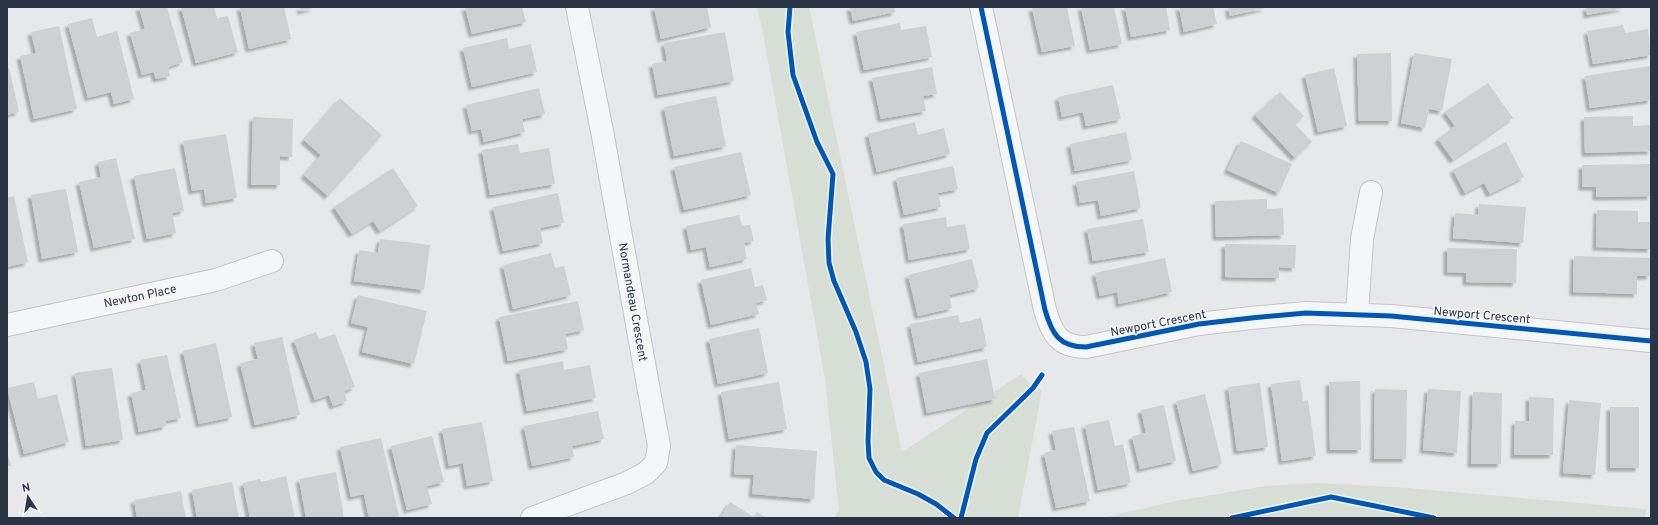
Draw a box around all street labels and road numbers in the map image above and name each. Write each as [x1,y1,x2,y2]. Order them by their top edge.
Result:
street label: Normandeau Crescent [614,242,650,363]
street label: Newton Place [102,281,178,312]
street label: Newport Crescent [1433,304,1531,328]
street label: Newport Crescent [1109,307,1207,341]

